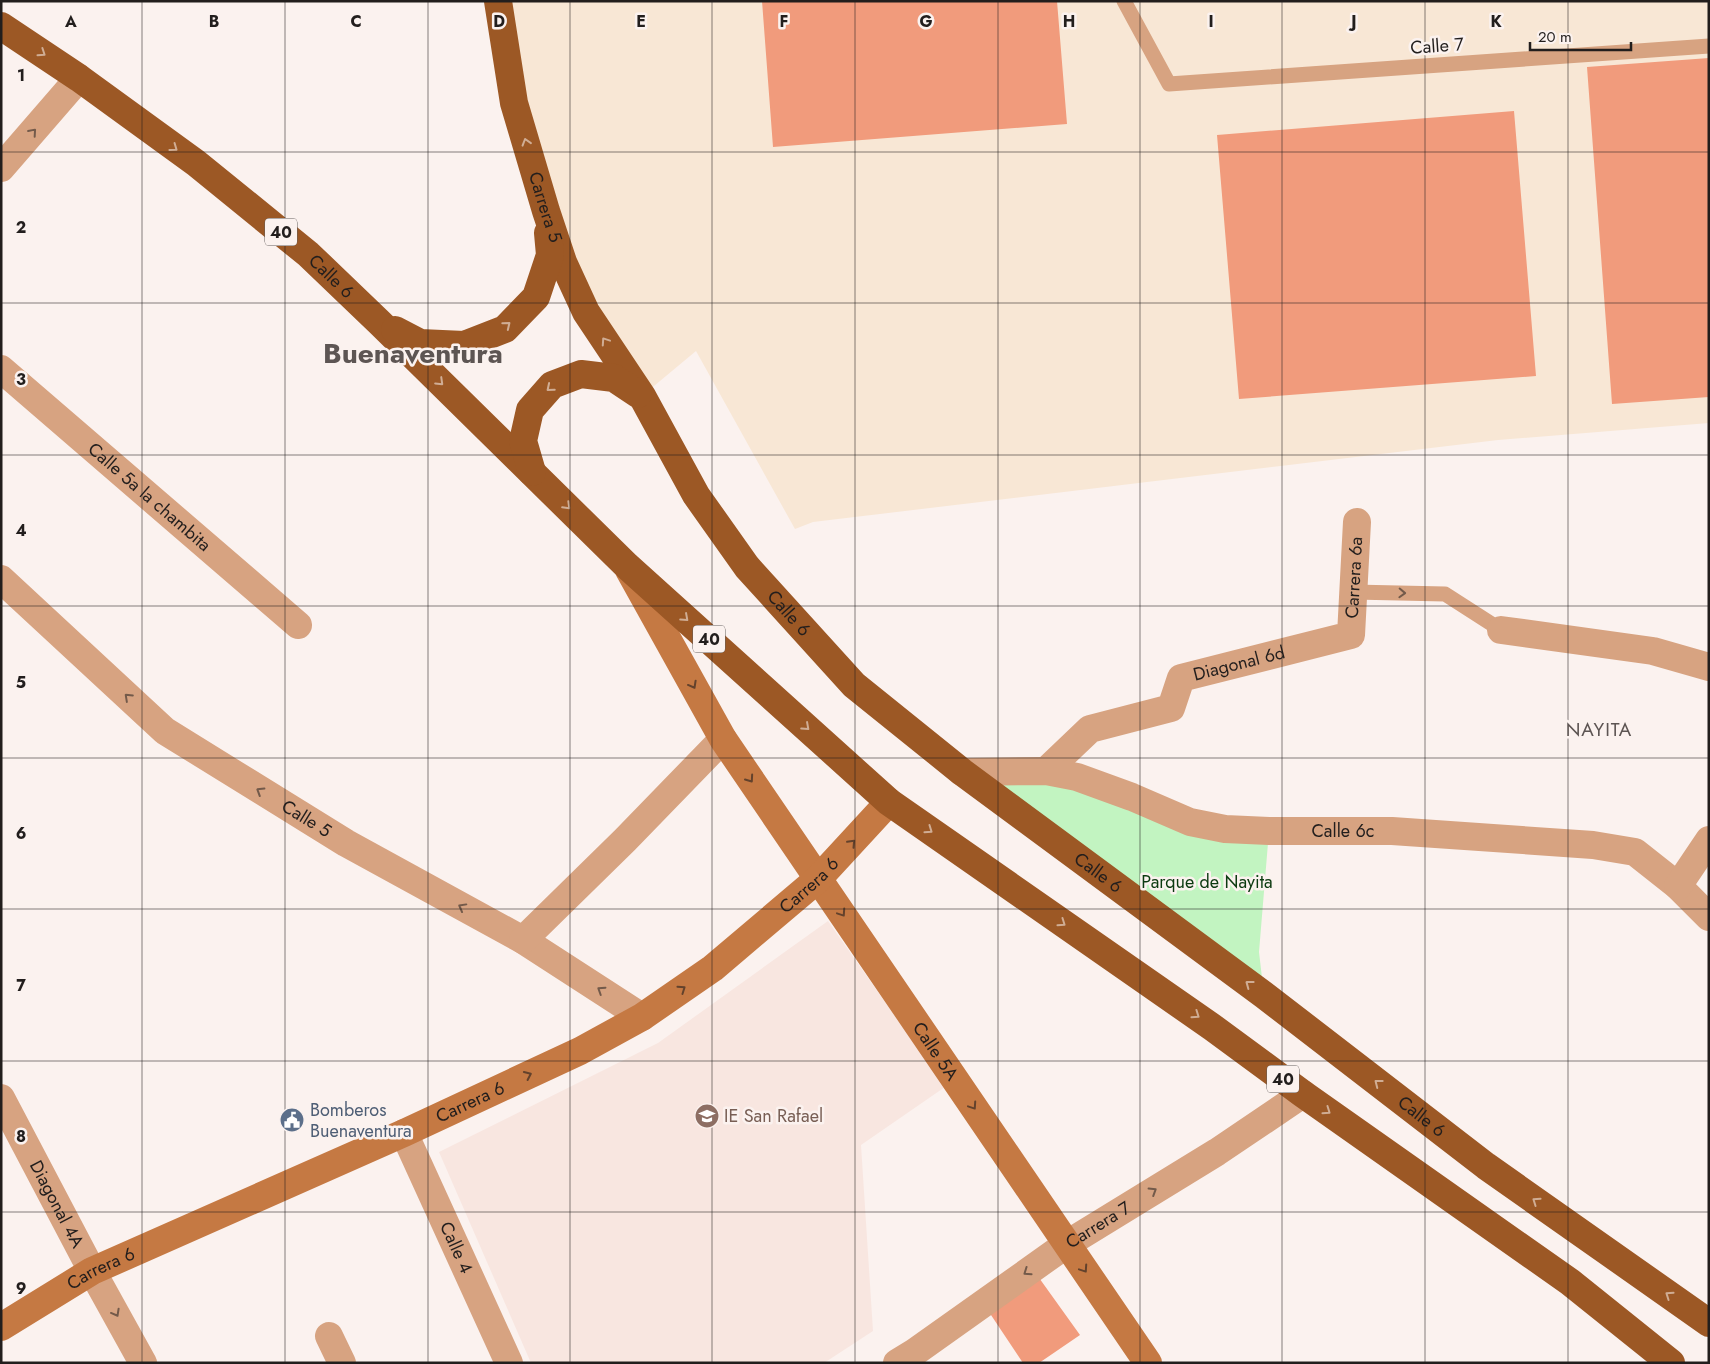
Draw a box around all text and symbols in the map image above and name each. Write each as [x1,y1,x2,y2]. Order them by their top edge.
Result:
text: A [64,10,77,33]
text: B [209,10,219,33]
text: C [350,10,362,33]
text: D [493,10,505,33]
text: E [636,10,646,33]
text: F [780,10,788,33]
text: G [919,10,933,33]
text: H [1063,10,1075,33]
text: I [1208,10,1214,33]
text: J [1348,10,1357,33]
text: K [1490,10,1502,33]
scale bar [1530,20,1631,52]
text: 20 m [1538,26,1572,48]
street label: Calle 7 [1409,31,1465,61]
one-way arrow [36,47,46,56]
text: 1 [17,64,25,87]
one-way arrow [27,128,36,137]
one-way arrow [521,139,531,147]
one-way arrow [168,142,177,150]
street label: Carrera 5 [522,169,569,246]
text: 2 [16,216,26,239]
road number: 40 [265,218,297,246]
street label: Calle 6 [303,248,360,305]
one-way arrow [501,322,510,331]
district label: Buenaventura [323,333,503,374]
one-way arrow [602,337,611,347]
text: 3 [16,368,26,391]
one-way arrow [434,376,443,385]
one-way arrow [547,383,556,392]
street label: Calle 5a la chambita [82,436,217,557]
one-way arrow [561,500,570,509]
text: 4 [15,519,27,542]
street label: Carrera 6a [1339,536,1369,619]
street label: Calle 6 [761,584,817,642]
one-way arrow [1398,588,1406,598]
one-way arrow [679,612,688,621]
road number: 40 [693,626,725,652]
street label: Diagonal 6d [1190,639,1288,687]
text: 5 [16,671,26,694]
one-way arrow [687,680,697,689]
one-way arrow [125,694,134,703]
district label: NAYITA [1566,716,1632,743]
one-way arrow [800,721,809,730]
one-way arrow [744,774,753,783]
one-way arrow [257,787,266,797]
street label: Calle 5 [277,793,336,844]
street label: Calle 6c [1312,818,1374,844]
text: 6 [16,822,26,845]
one-way arrow [923,824,933,833]
one-way arrow [846,839,855,848]
street label: Calle 6 [1069,846,1128,899]
street label: Carrera 6 [774,851,845,920]
park label: Parque de Nayita [1141,869,1273,895]
one-way arrow [458,903,467,913]
one-way arrow [836,908,845,917]
one-way arrow [1057,917,1066,926]
text: 7 [16,974,26,997]
one-way arrow [1245,981,1255,990]
one-way arrow [676,986,686,995]
one-way arrow [597,987,606,997]
one-way arrow [1191,1009,1200,1019]
street label: Calle 5A [906,1016,965,1086]
road number: 40 [1267,1066,1299,1092]
one-way arrow [523,1071,532,1082]
street label: Carrera 6 [432,1075,509,1129]
one-way arrow [1374,1080,1384,1089]
street label: Calle 6 [1392,1090,1451,1143]
place label: Bomberos Buenaventura [310,1097,412,1144]
one-way arrow [967,1100,976,1109]
school or university icon: IE San Rafael [694,1103,720,1129]
place label: IE San Rafael [724,1103,823,1129]
one-way arrow [1321,1105,1331,1114]
public building icon: Bomberos Buenaventura [279,1107,305,1133]
text: 8 [16,1125,26,1148]
street label: Diagonal 4A [23,1156,91,1253]
one-way arrow [1148,1188,1157,1197]
street label: Carrera 7 [1061,1195,1136,1255]
one-way arrow [1532,1198,1542,1207]
street label: Calle 4 [433,1217,479,1278]
street label: Carrera 6 [62,1241,139,1296]
one-way arrow [1078,1263,1087,1273]
one-way arrow [1024,1266,1033,1276]
text: 9 [16,1277,26,1300]
one-way arrow [1665,1292,1675,1301]
one-way arrow [110,1308,120,1317]

